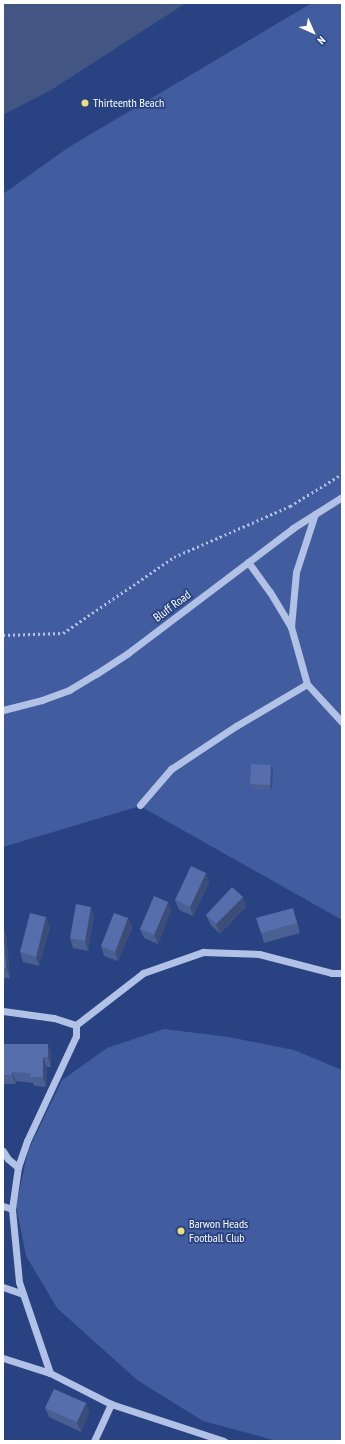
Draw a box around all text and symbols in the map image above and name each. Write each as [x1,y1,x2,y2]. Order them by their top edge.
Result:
north arrow [293,12,333,52]
text: N [314,33,329,48]
place label: Thirteenth Beach [93,96,164,110]
marker: Thirteenth Beach [80,98,90,108]
street label: Bluff Road [151,587,193,625]
place label: Barwon Heads Football Club [189,1217,248,1245]
marker: Barwon Heads Football Club [176,1226,186,1236]

